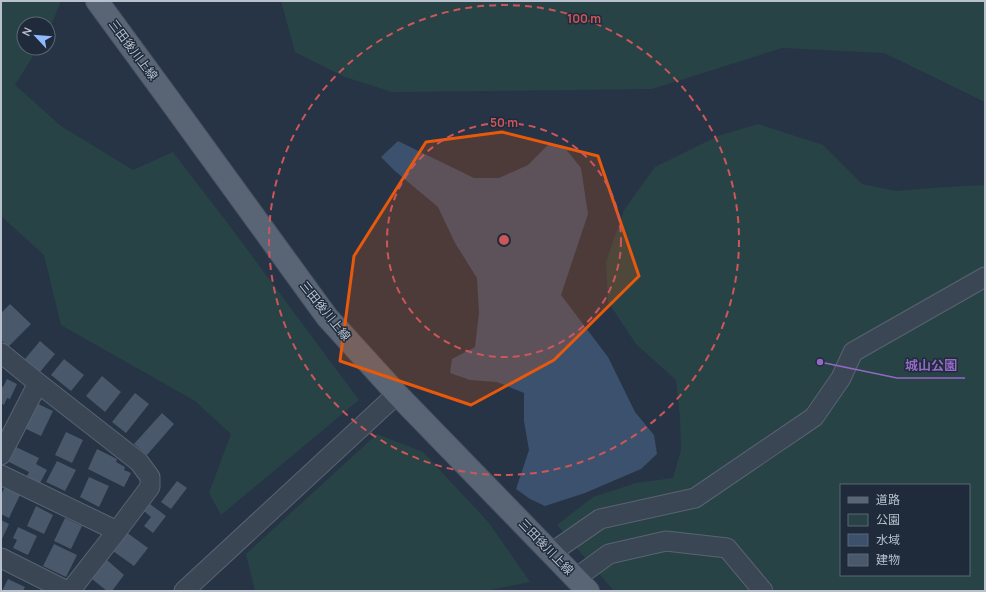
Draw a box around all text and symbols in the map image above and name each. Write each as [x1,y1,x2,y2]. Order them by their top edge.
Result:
text: 100 m [567,10,601,27]
north arrow [16,16,56,56]
street label: 三田後川上線 [105,16,162,84]
text: N [18,24,35,38]
text: 50 m [490,114,518,131]
centre of rings [497,233,511,247]
street label: 三田後川上線 [296,277,355,344]
callout: 城山公園 [897,353,965,378]
text: 城山公園 [905,356,957,374]
legend [840,484,970,576]
text: 道路 [876,491,900,508]
text: 公園 [876,511,900,528]
street label: 三田後川上線 [515,515,577,578]
text: 水域 [876,531,900,548]
text: 建物 [876,551,900,568]

